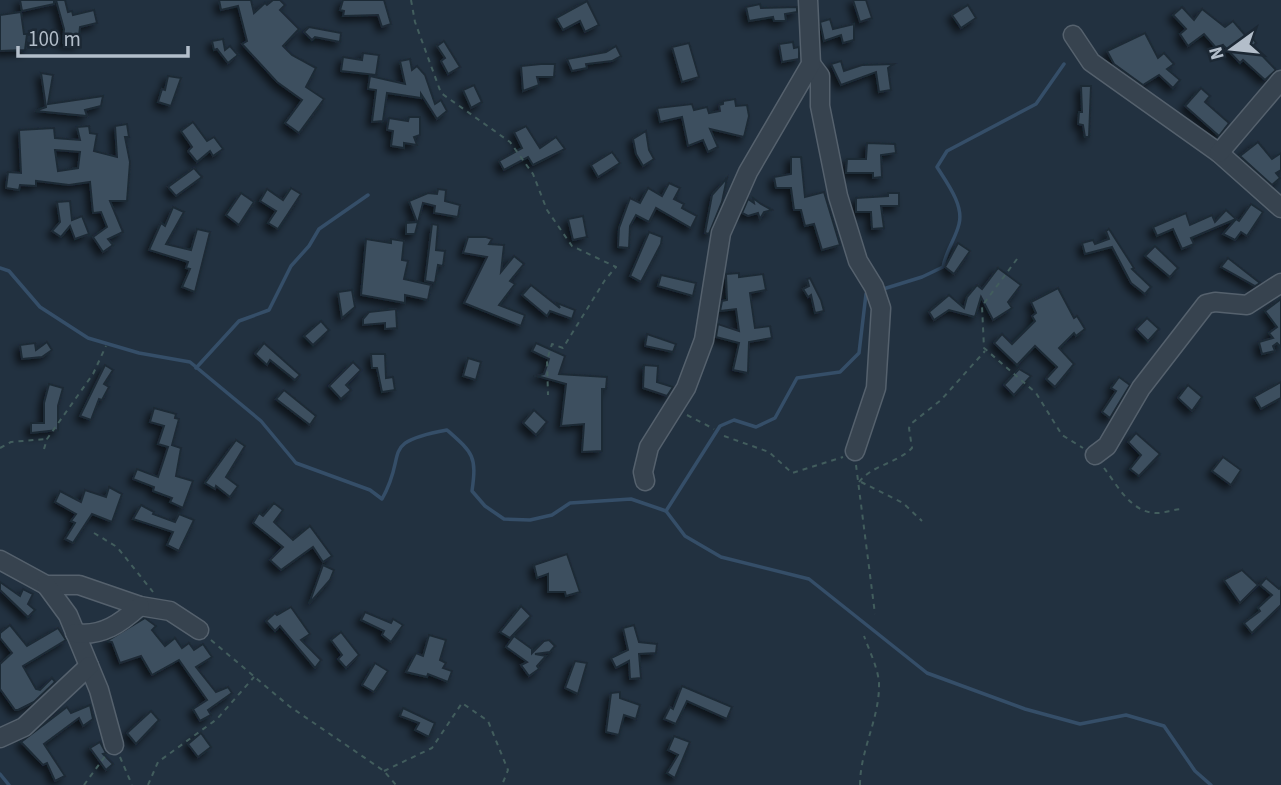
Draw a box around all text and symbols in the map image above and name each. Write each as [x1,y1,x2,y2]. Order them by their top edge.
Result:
scale bar [18,14,187,58]
north arrow [1197,14,1267,84]
text: 100 m [28,24,81,54]
text: N [1202,43,1232,63]

